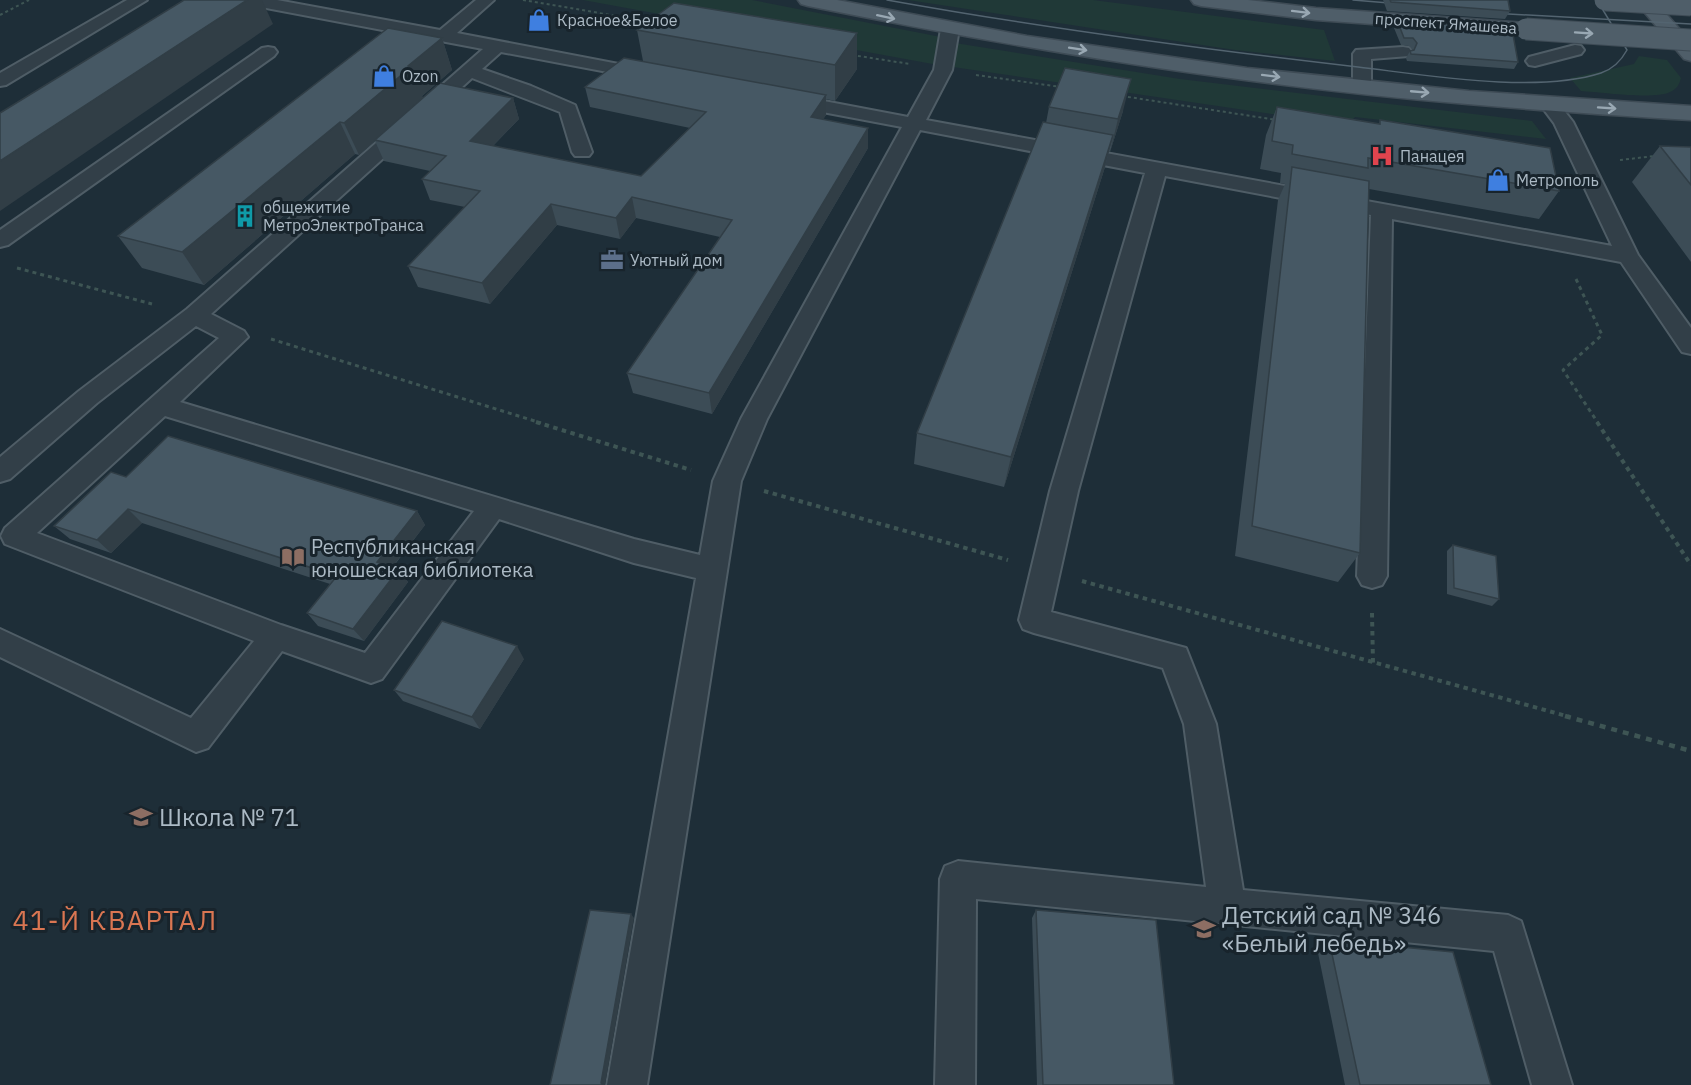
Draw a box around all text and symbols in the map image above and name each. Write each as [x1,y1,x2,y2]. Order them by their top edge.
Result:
shop icon: Красное&Белое [526,7,552,33]
one-way arrow [1291,7,1310,18]
street label: проспект Ямашева [1374,8,1518,38]
place label: Красное&Белое [557,10,678,30]
one-way arrow [876,11,895,23]
one-way arrow [1574,28,1594,39]
one-way arrow [1067,44,1087,55]
shop icon: Ozon [371,63,397,89]
place label: Ozon [402,66,439,86]
one-way arrow [1261,70,1280,81]
one-way arrow [1409,87,1429,98]
one-way arrow [1596,102,1616,113]
hospital icon: Панацея [1369,143,1395,169]
place label: Панацея [1400,146,1465,166]
shop icon: Метрополь [1485,167,1511,193]
place label: Метрополь [1516,170,1599,190]
place label: общежитие МетроЭлектроТранса [263,197,424,235]
building icon: общежитие МетроЭлектроТранса [232,203,258,229]
office icon: Уютный дом [599,247,625,273]
place label: Уютный дом [630,250,723,270]
place label: Республиканская юношеская библиотека [311,533,534,583]
library icon: Республиканская юношеская библиотека [280,544,306,570]
place label: Школа № 71 [159,801,299,833]
school or university icon: Школа № 71 [128,804,154,830]
place label: Детский сад № 346 «Белый лебедь» [1222,899,1441,959]
district label: 41-Й КВАРТАЛ [12,902,218,937]
school or university icon: Детский сад № 346 «Белый лебедь» [1191,916,1217,942]

